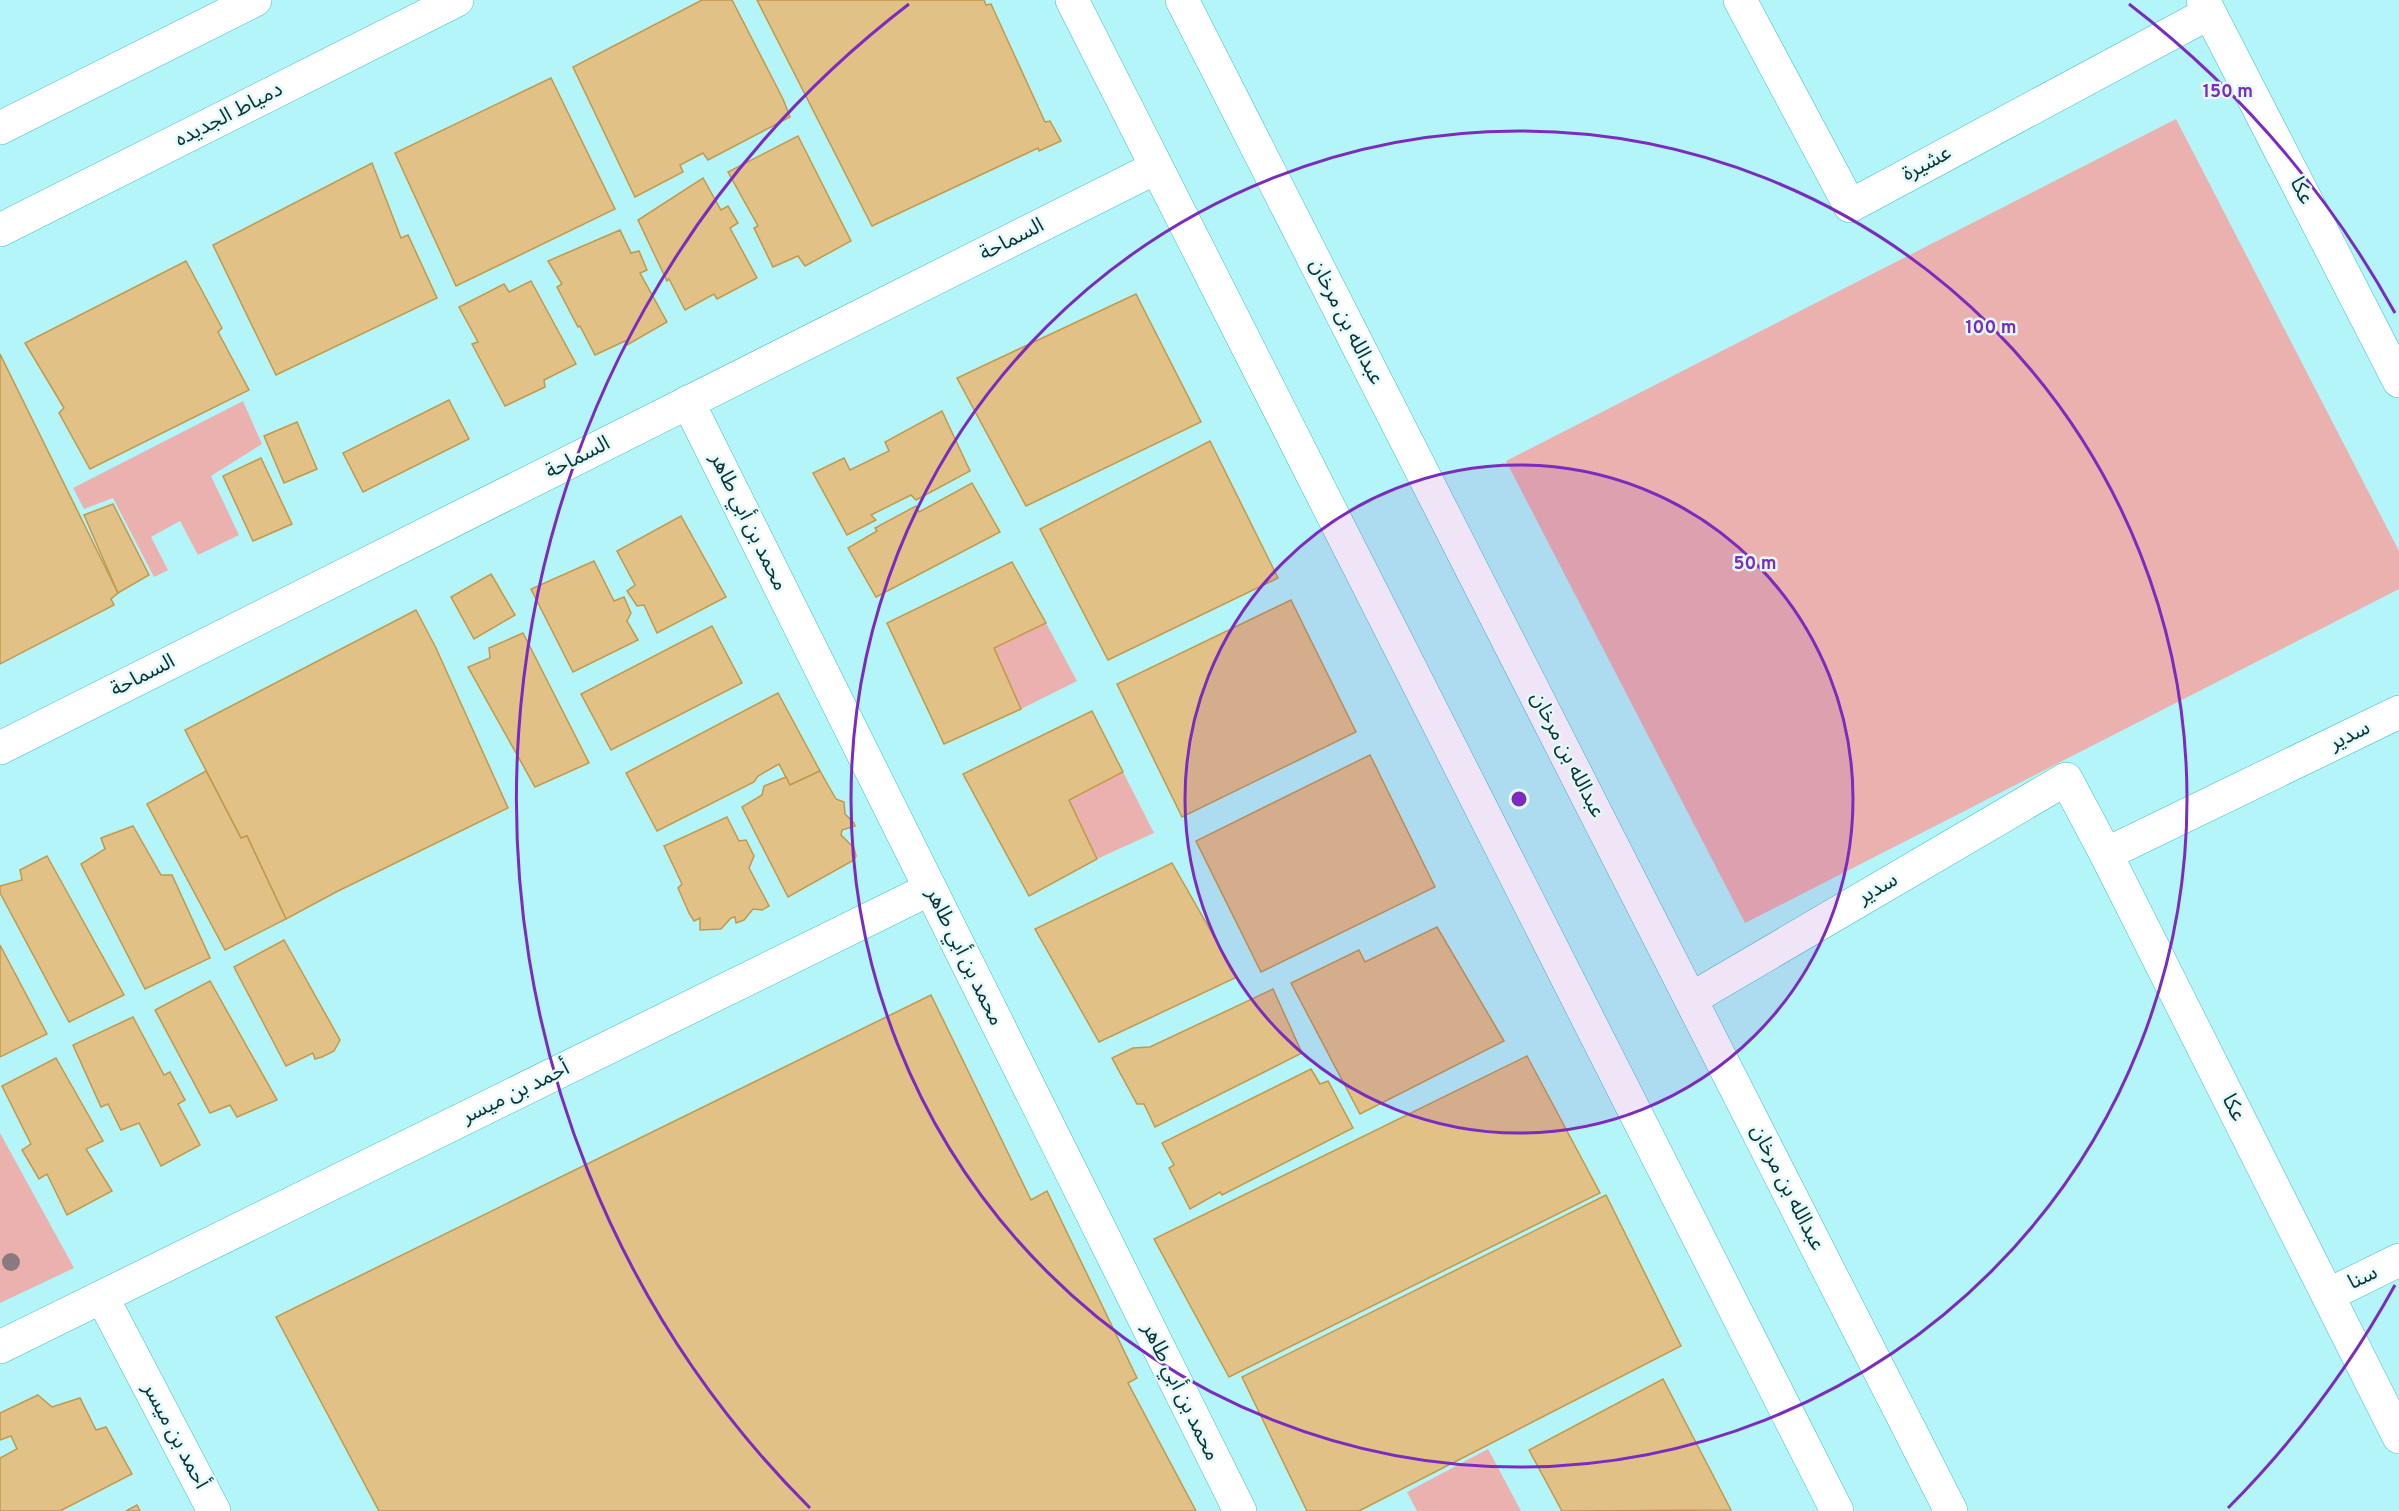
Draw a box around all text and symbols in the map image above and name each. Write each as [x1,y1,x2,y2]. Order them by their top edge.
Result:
street label: دمياط الجديده [171,76,287,154]
text: 150 m [2203,81,2253,104]
street label: عشيرة [1898,140,1956,188]
street label: عكا [2283,173,2319,209]
street label: السماحة [975,212,1049,268]
street label: عبدالله بن مرخان [1303,254,1389,390]
text: 100 m [1965,317,2017,340]
street label: السماحة [541,430,615,486]
street label: محمد بن أبي طاهر [702,447,794,596]
text: 50 m [1733,553,1777,576]
street label: السماحة [106,648,180,704]
street label: عبدالله بن مرخان [1524,687,1610,823]
street label: سدير [2324,715,2375,758]
centre of rings [1509,789,1529,809]
street label: سدير [1852,867,1903,912]
street label: محمد بن أبي طاهر [918,882,1010,1031]
street label: أحمد بن ميسر [457,1055,574,1131]
street label: عكا [2215,1090,2251,1126]
street label: عبدالله بن مرخان [1744,1120,1830,1256]
street label: سنا [2344,1259,2382,1297]
street label: محمد بن أبي طاهر [1134,1317,1226,1466]
street label: أحمد بن ميسر [135,1377,215,1494]

